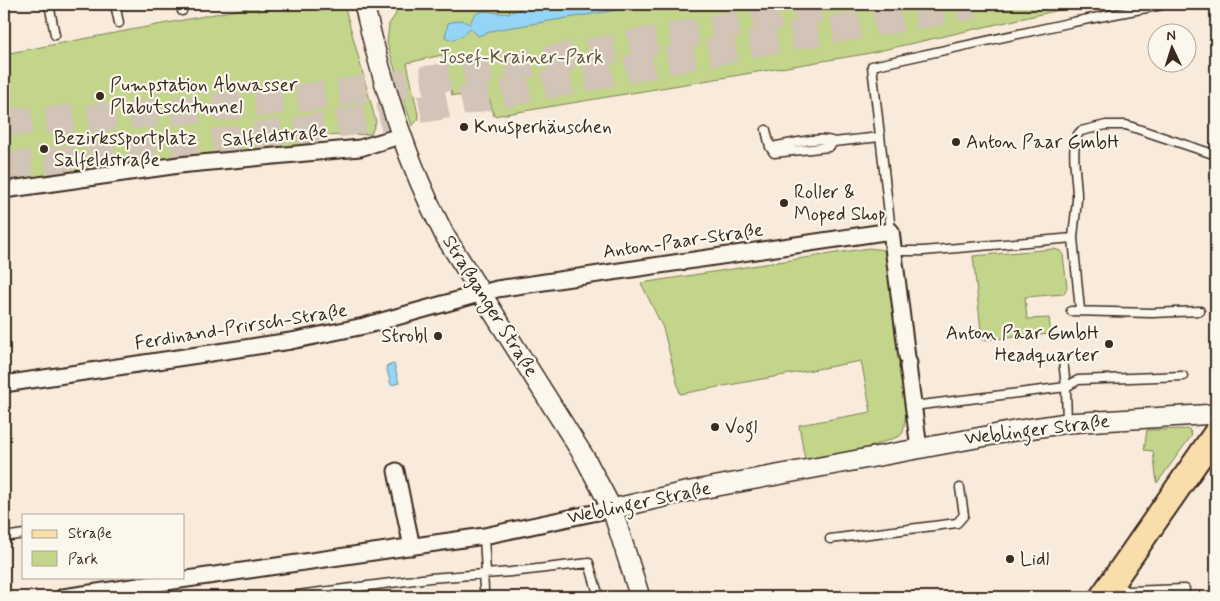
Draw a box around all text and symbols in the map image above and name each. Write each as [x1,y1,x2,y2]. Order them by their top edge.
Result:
north arrow [1148,22,1198,72]
text: N [1166,27,1176,45]
park label: Josef-Krainer-Park [439,45,603,70]
place label: Pumpstation Abwasser Plabutschtunnel [110,73,298,120]
marker: Pumpstation Abwasser Plabutschtunnel [94,90,106,102]
place label: Knusperhäuschen [474,115,612,140]
street label: Salfeldstraße [221,119,329,153]
marker: Knusperhäuschen [458,121,470,133]
place label: Bezirkssportplatz Salfeldstraße [54,126,197,173]
place label: Anton Paar GmbH [966,130,1119,155]
marker: Anton Paar GmbH [950,136,962,148]
marker: Bezirkssportplatz Salfeldstraße [38,143,50,155]
place label: Roller & Moped Shop [794,180,886,227]
marker: Roller & Moped Shop [778,197,790,209]
street label: Anton-Paar-Straße [601,217,765,265]
street label: Straßganger Straße [435,230,544,383]
street label: Ferdinand-Prirsch-Straße [133,298,349,356]
place label: Anton Paar GmbH Headquarter [946,321,1099,368]
place label: Strobl [381,324,428,349]
marker: Strobl [432,330,444,342]
marker: Anton Paar GmbH Headquarter [1103,338,1115,350]
street label: Weblinger Straße [963,409,1111,454]
place label: Vogl [725,415,758,443]
marker: Vogl [709,421,721,433]
street label: Weblinger Straße [565,476,714,533]
legend [22,514,185,578]
text: Straße [68,524,112,544]
place label: Lidl [1020,547,1050,572]
text: Park [68,550,98,570]
marker: Lidl [1004,553,1016,565]

